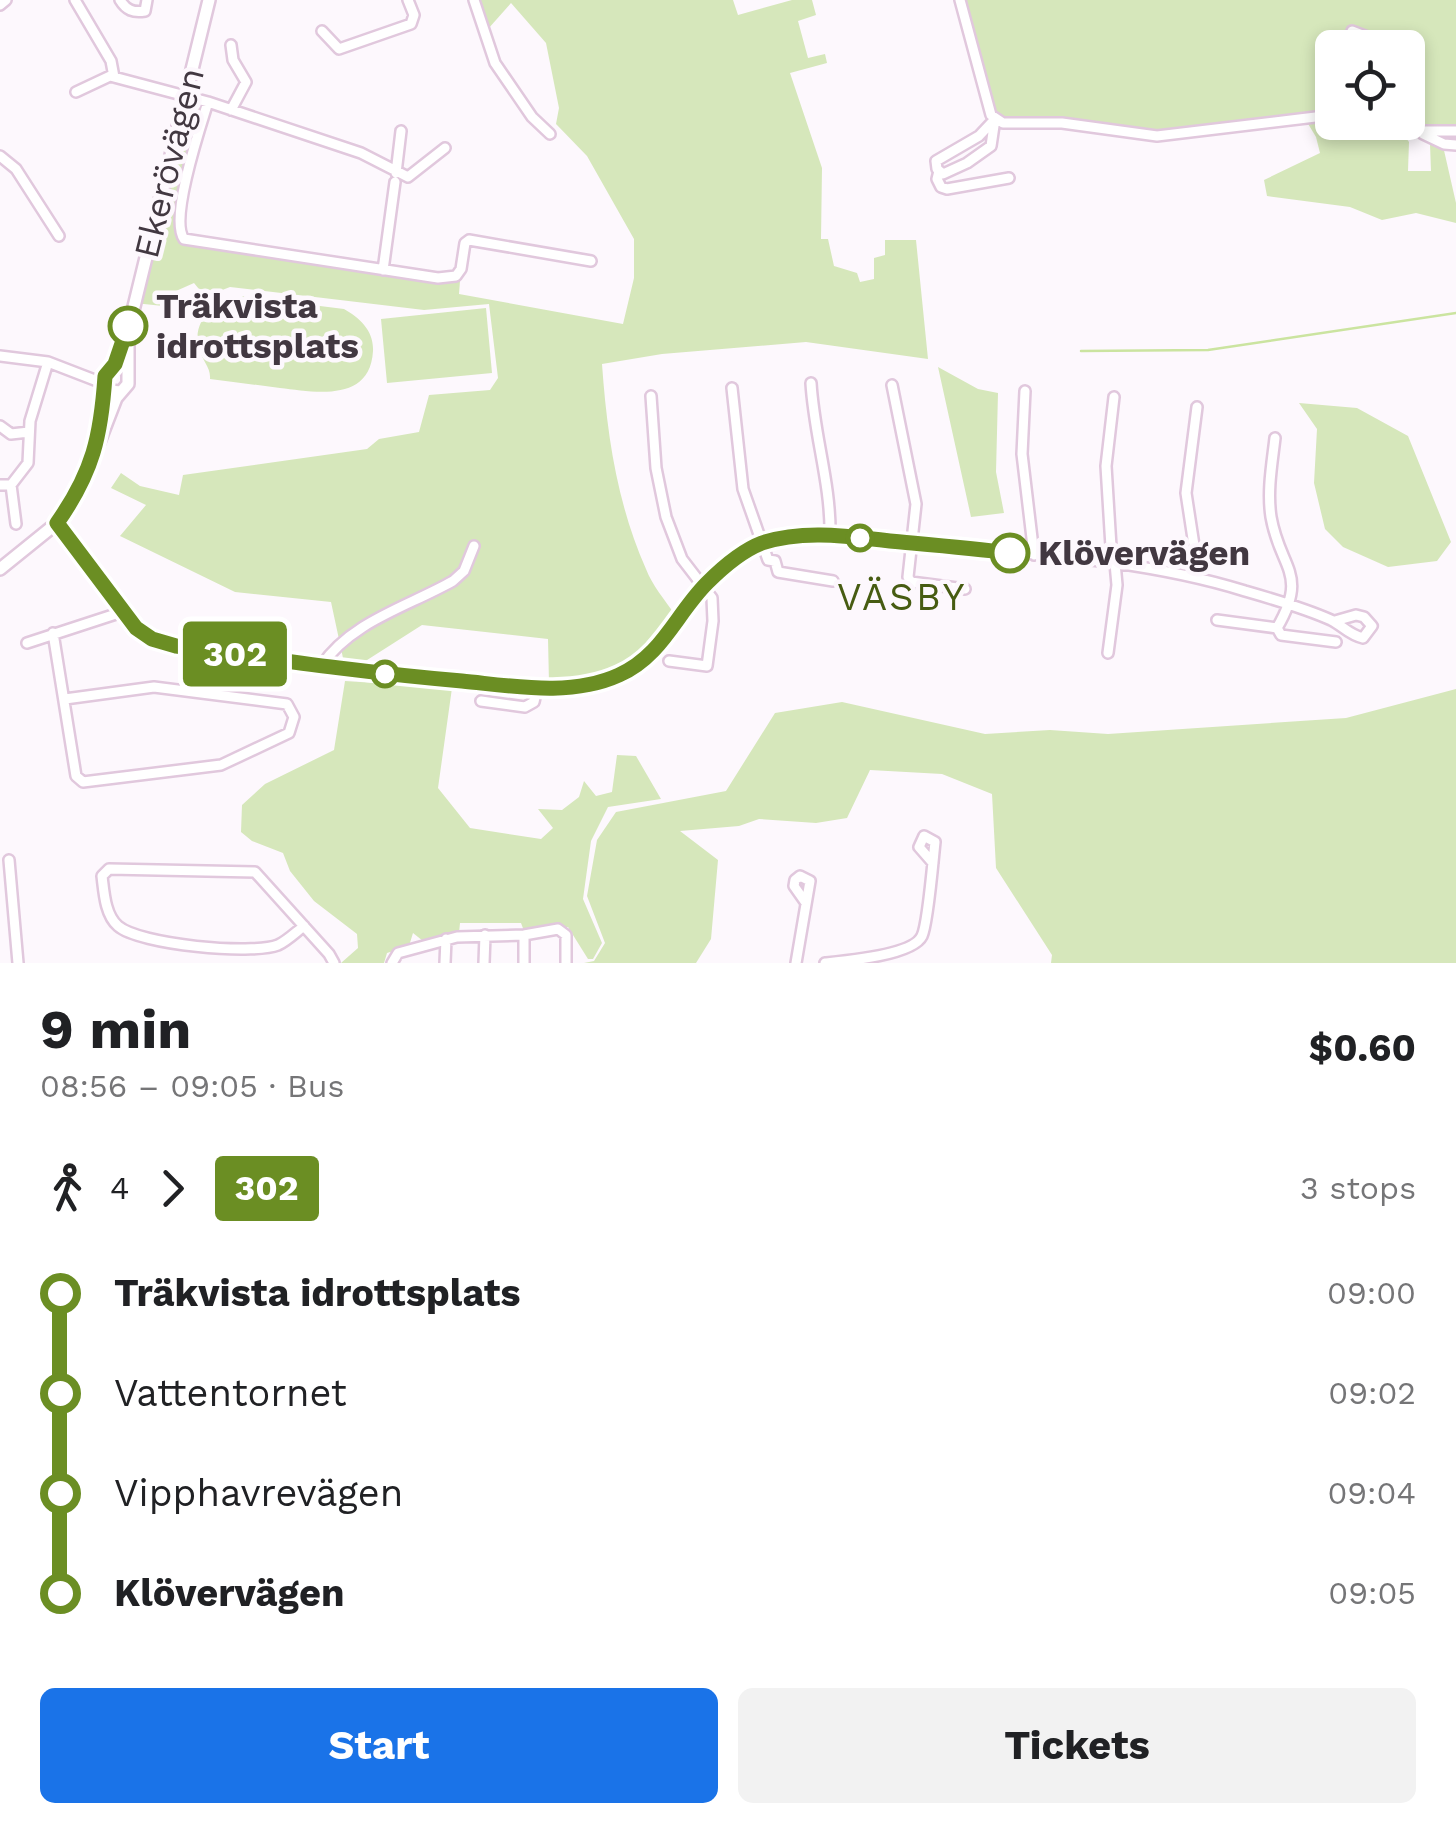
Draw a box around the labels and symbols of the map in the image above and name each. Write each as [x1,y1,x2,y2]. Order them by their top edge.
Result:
street label: Ekerövägen [125,64,213,262]
place label: Träkvista idrottsplats [156,285,359,367]
marker: Träkvista idrottsplats [109,307,147,345]
unlabelled marker [847,525,873,551]
place label: Klövervägen [1038,532,1250,574]
marker: Klövervägen [991,534,1029,572]
district label: VÄSBY [837,575,967,619]
line badge: 302 [178,622,292,686]
unlabelled marker [372,661,398,687]

